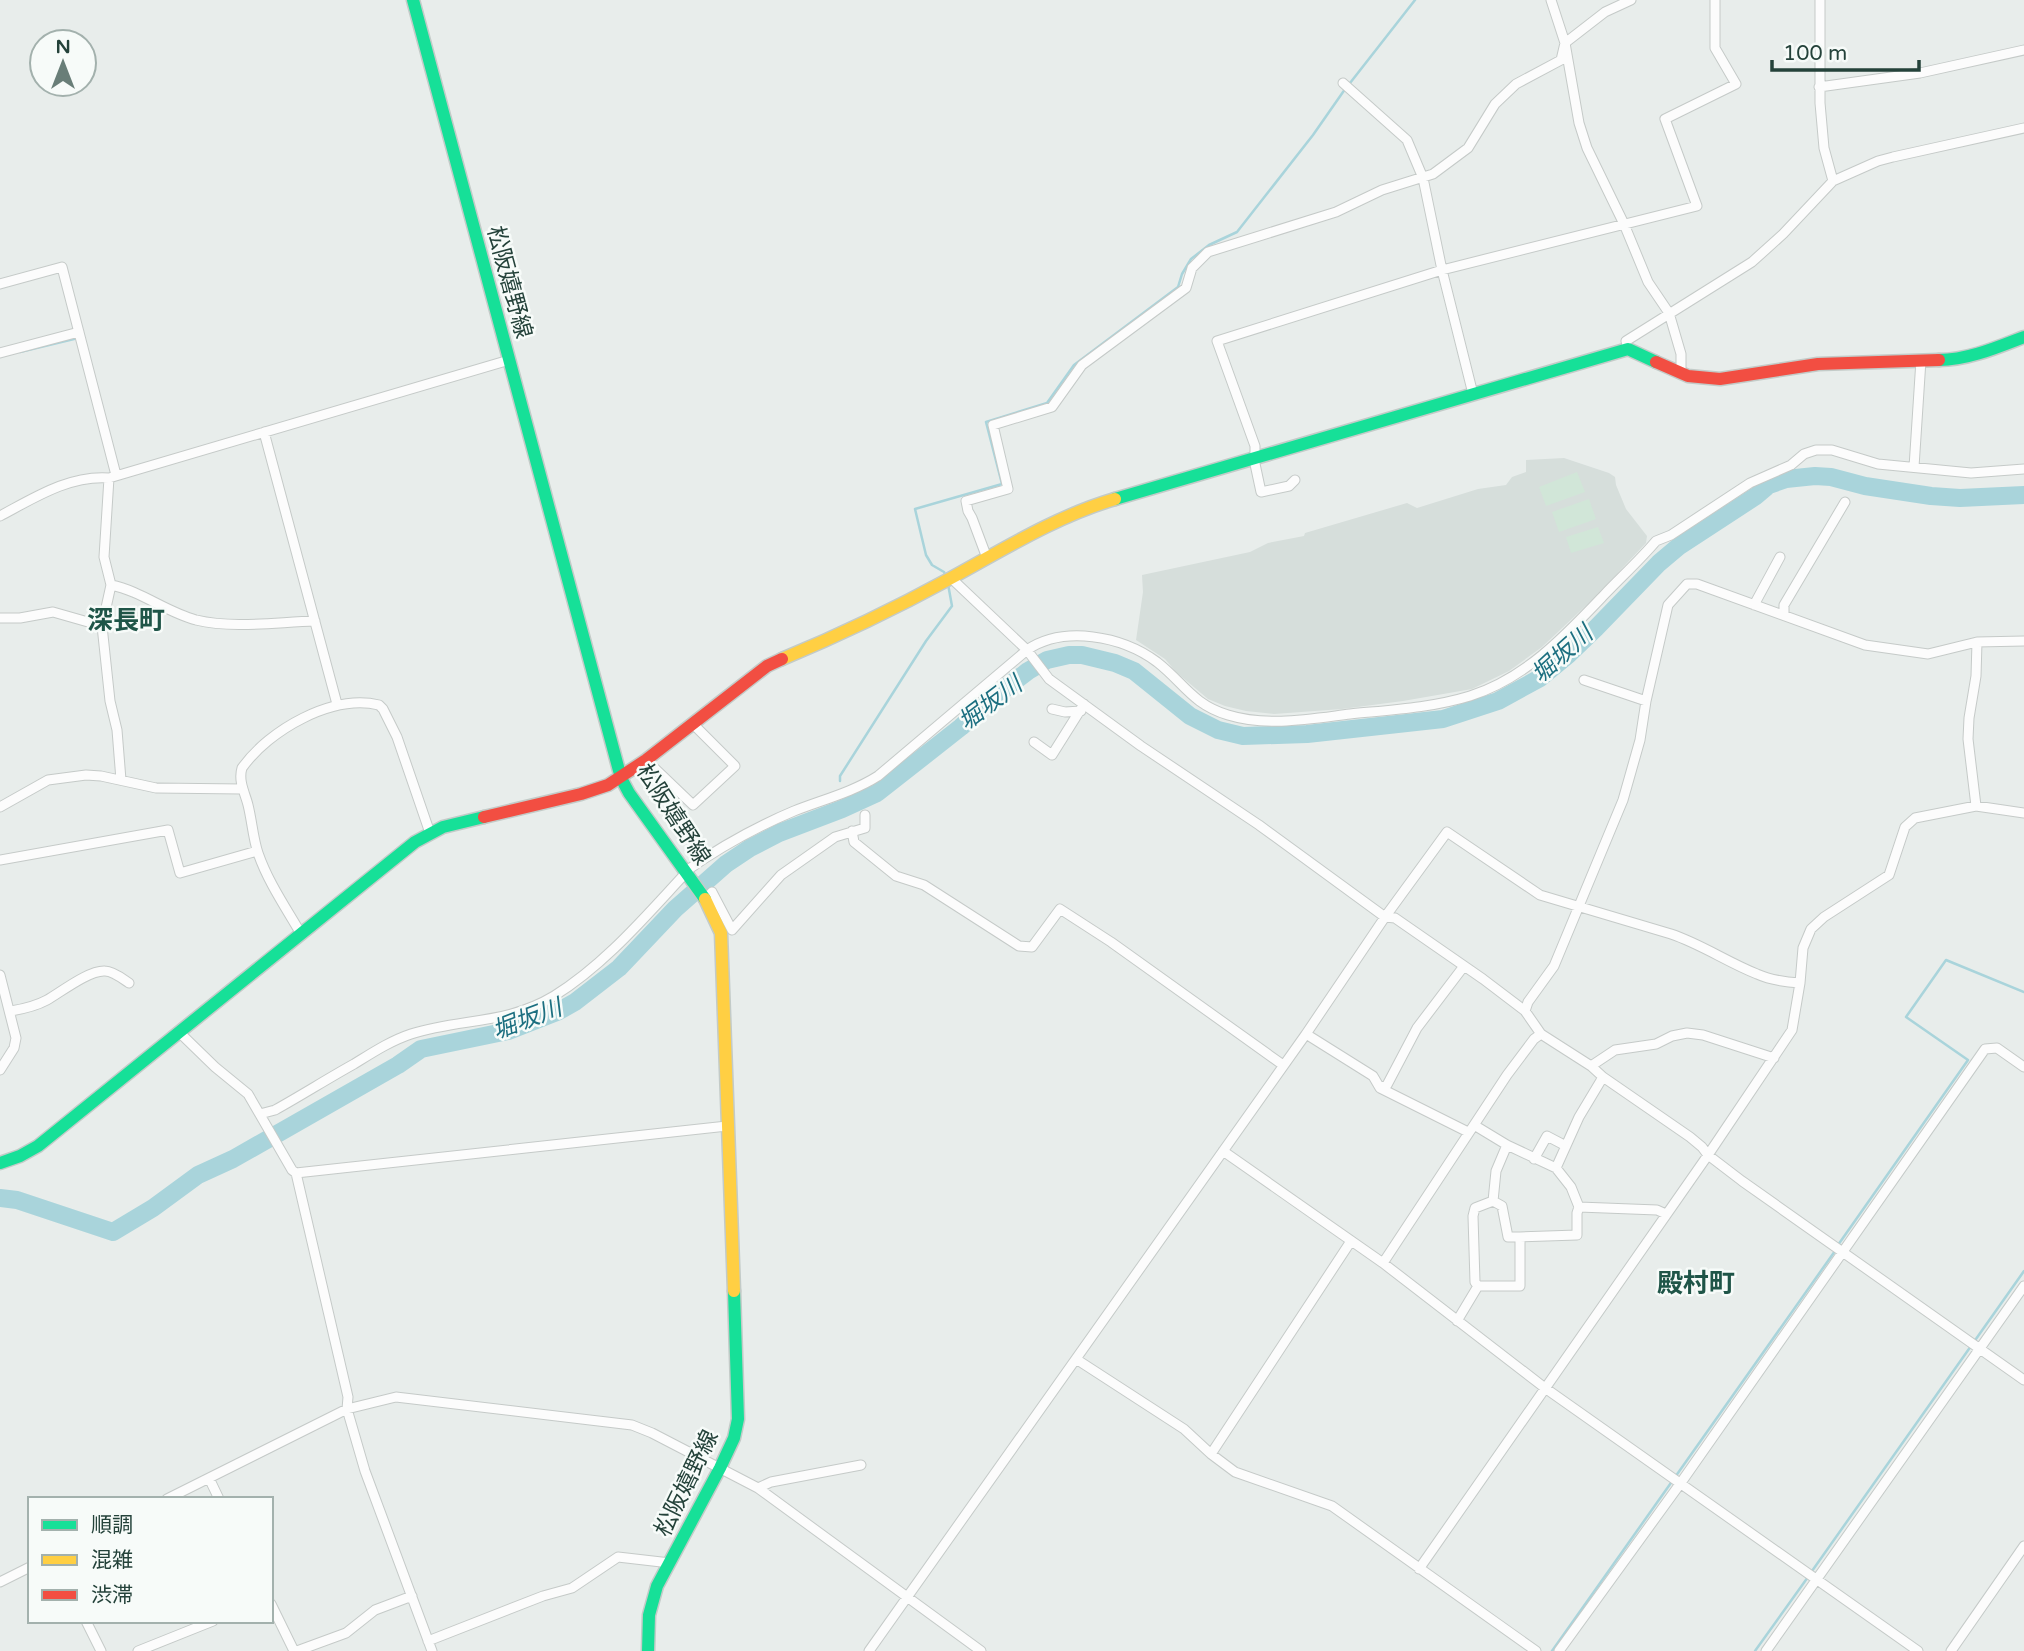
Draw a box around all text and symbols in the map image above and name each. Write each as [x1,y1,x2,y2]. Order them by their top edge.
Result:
north arrow [28,28,98,98]
scale bar [1772,28,1919,72]
text: N [55,36,71,58]
text: 100 m [1783,41,1847,66]
street label: 松阪嬉野線 [481,223,537,341]
district label: 深長町 [87,605,165,636]
water label: 堀坂川 [1526,617,1601,689]
water label: 堀坂川 [953,668,1030,737]
street label: 松阪嬉野線 [630,759,716,870]
water label: 堀坂川 [488,992,569,1046]
district label: 殿村町 [1657,1268,1735,1299]
street label: 松阪嬉野線 [649,1426,725,1541]
legend [28,1497,273,1623]
text: 順調 [91,1513,133,1538]
text: 混雑 [91,1548,133,1573]
text: 渋滞 [91,1583,133,1608]

